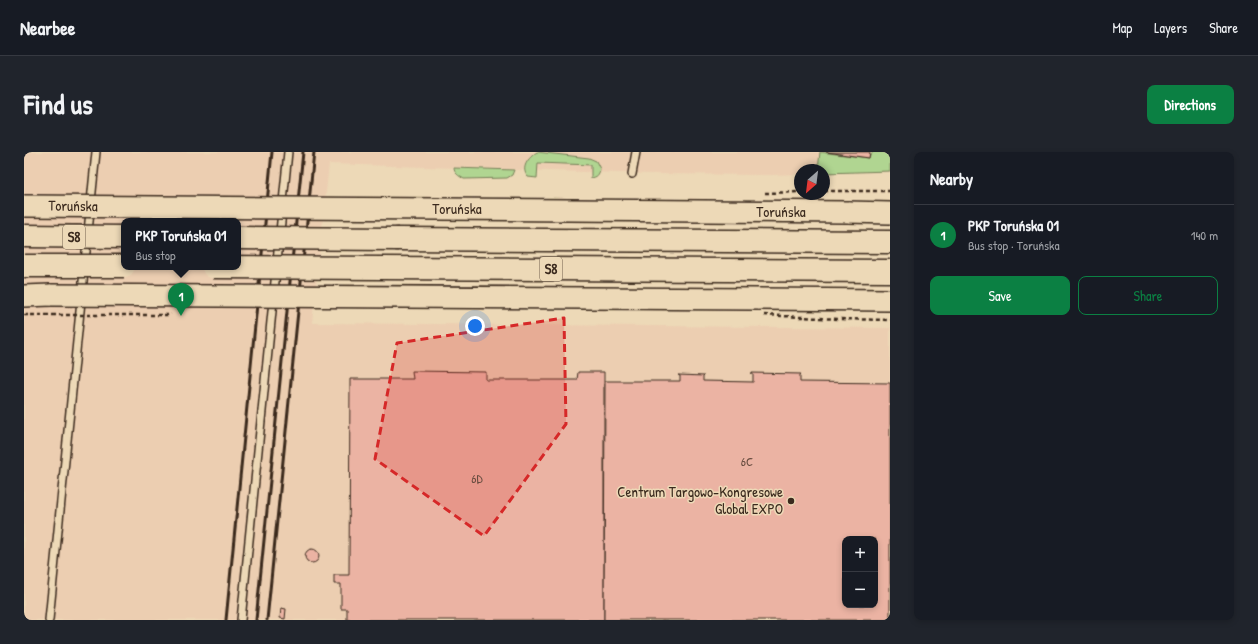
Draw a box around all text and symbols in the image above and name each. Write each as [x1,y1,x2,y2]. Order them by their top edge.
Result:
text: Nearbee [20,15,75,41]
text: Map [1112,18,1132,37]
text: Layers [1154,18,1187,37]
text: Share [1209,18,1238,37]
text: Find us [24,85,93,123]
button: Directions [1147,85,1234,124]
north arrow [794,164,830,200]
text: Nearby [930,167,973,190]
street label: Toruńska [48,195,98,216]
street label: Toruńska [432,198,482,219]
street label: Toruńska [756,201,806,222]
text: PKP Toruńska 01 [968,215,1059,236]
popup [121,218,241,270]
road number: S8 [63,225,85,249]
text: PKP Toruńska 01 [136,225,226,246]
text: 1 [941,226,945,244]
text: 140 m [1191,226,1218,244]
text: Bus stop · Toruńska [968,236,1060,254]
text: Bus stop [136,246,176,264]
road number: S8 [540,257,562,281]
button: Save [930,276,1070,315]
button: Share [1078,276,1218,315]
pin: 1 [168,283,194,316]
your location [465,316,485,336]
house number: 6C [741,452,753,470]
house number: 6D [471,469,483,487]
place label: Centrum Targowo-Kongresowe Global EXPO [617,481,783,519]
marker: Centrum Targowo-Kongresowe Global EXPO [786,496,796,506]
map controls [842,536,878,608]
button: + [842,536,878,572]
button: − [842,572,878,608]

